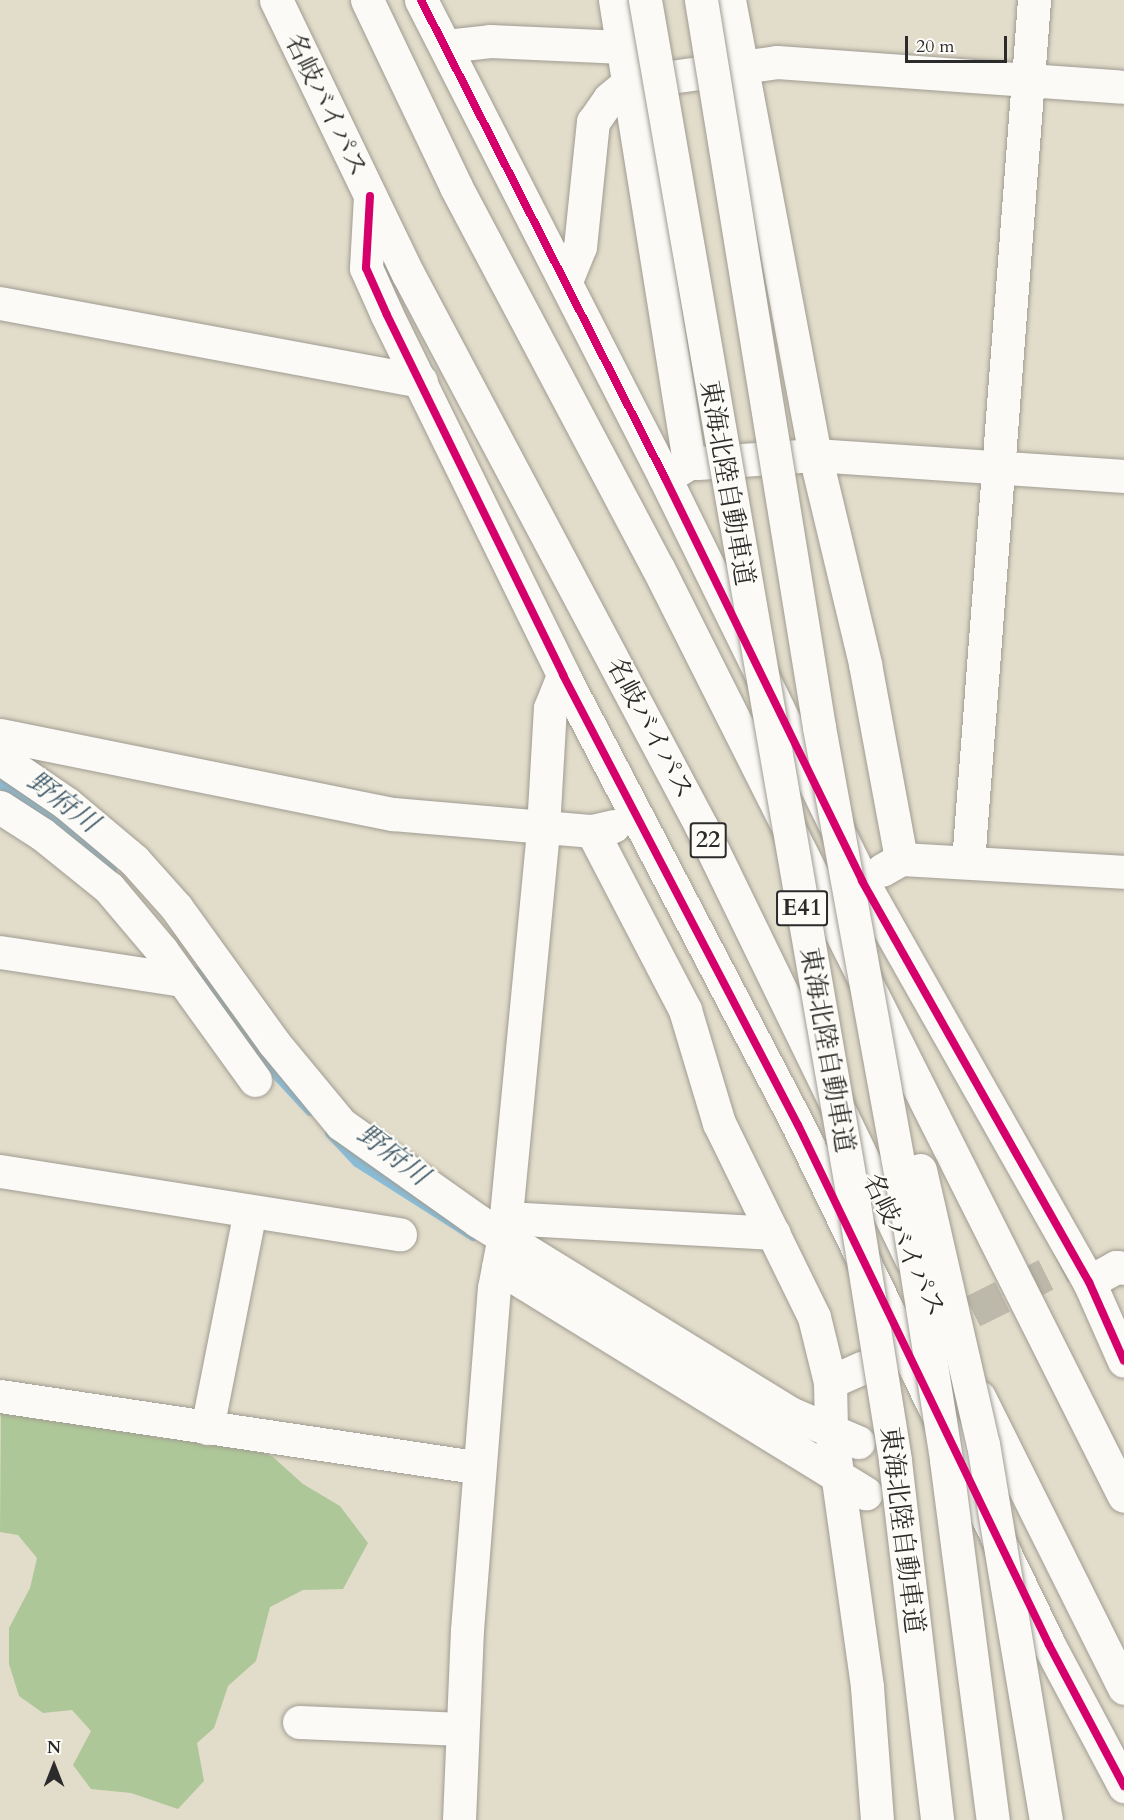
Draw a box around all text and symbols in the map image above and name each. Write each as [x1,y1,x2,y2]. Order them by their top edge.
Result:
scale bar [908,24,1010,62]
street label: 名岐バイパス [278,28,374,182]
text: 20 m [916,34,955,59]
street label: 東海北陸自動車道 [694,378,760,588]
street label: 名岐バイパス [600,652,700,804]
water label: 野府川 [21,765,105,839]
road number: 22 [688,819,728,861]
road number: E41 [775,887,829,929]
street label: 東海北陸自動車道 [794,945,860,1155]
water label: 野府川 [351,1118,435,1192]
street label: 名岐バイパス [856,1168,952,1322]
street label: 東海北陸自動車道 [874,1425,930,1635]
north arrow [24,1736,84,1796]
text: N [47,1737,61,1759]

